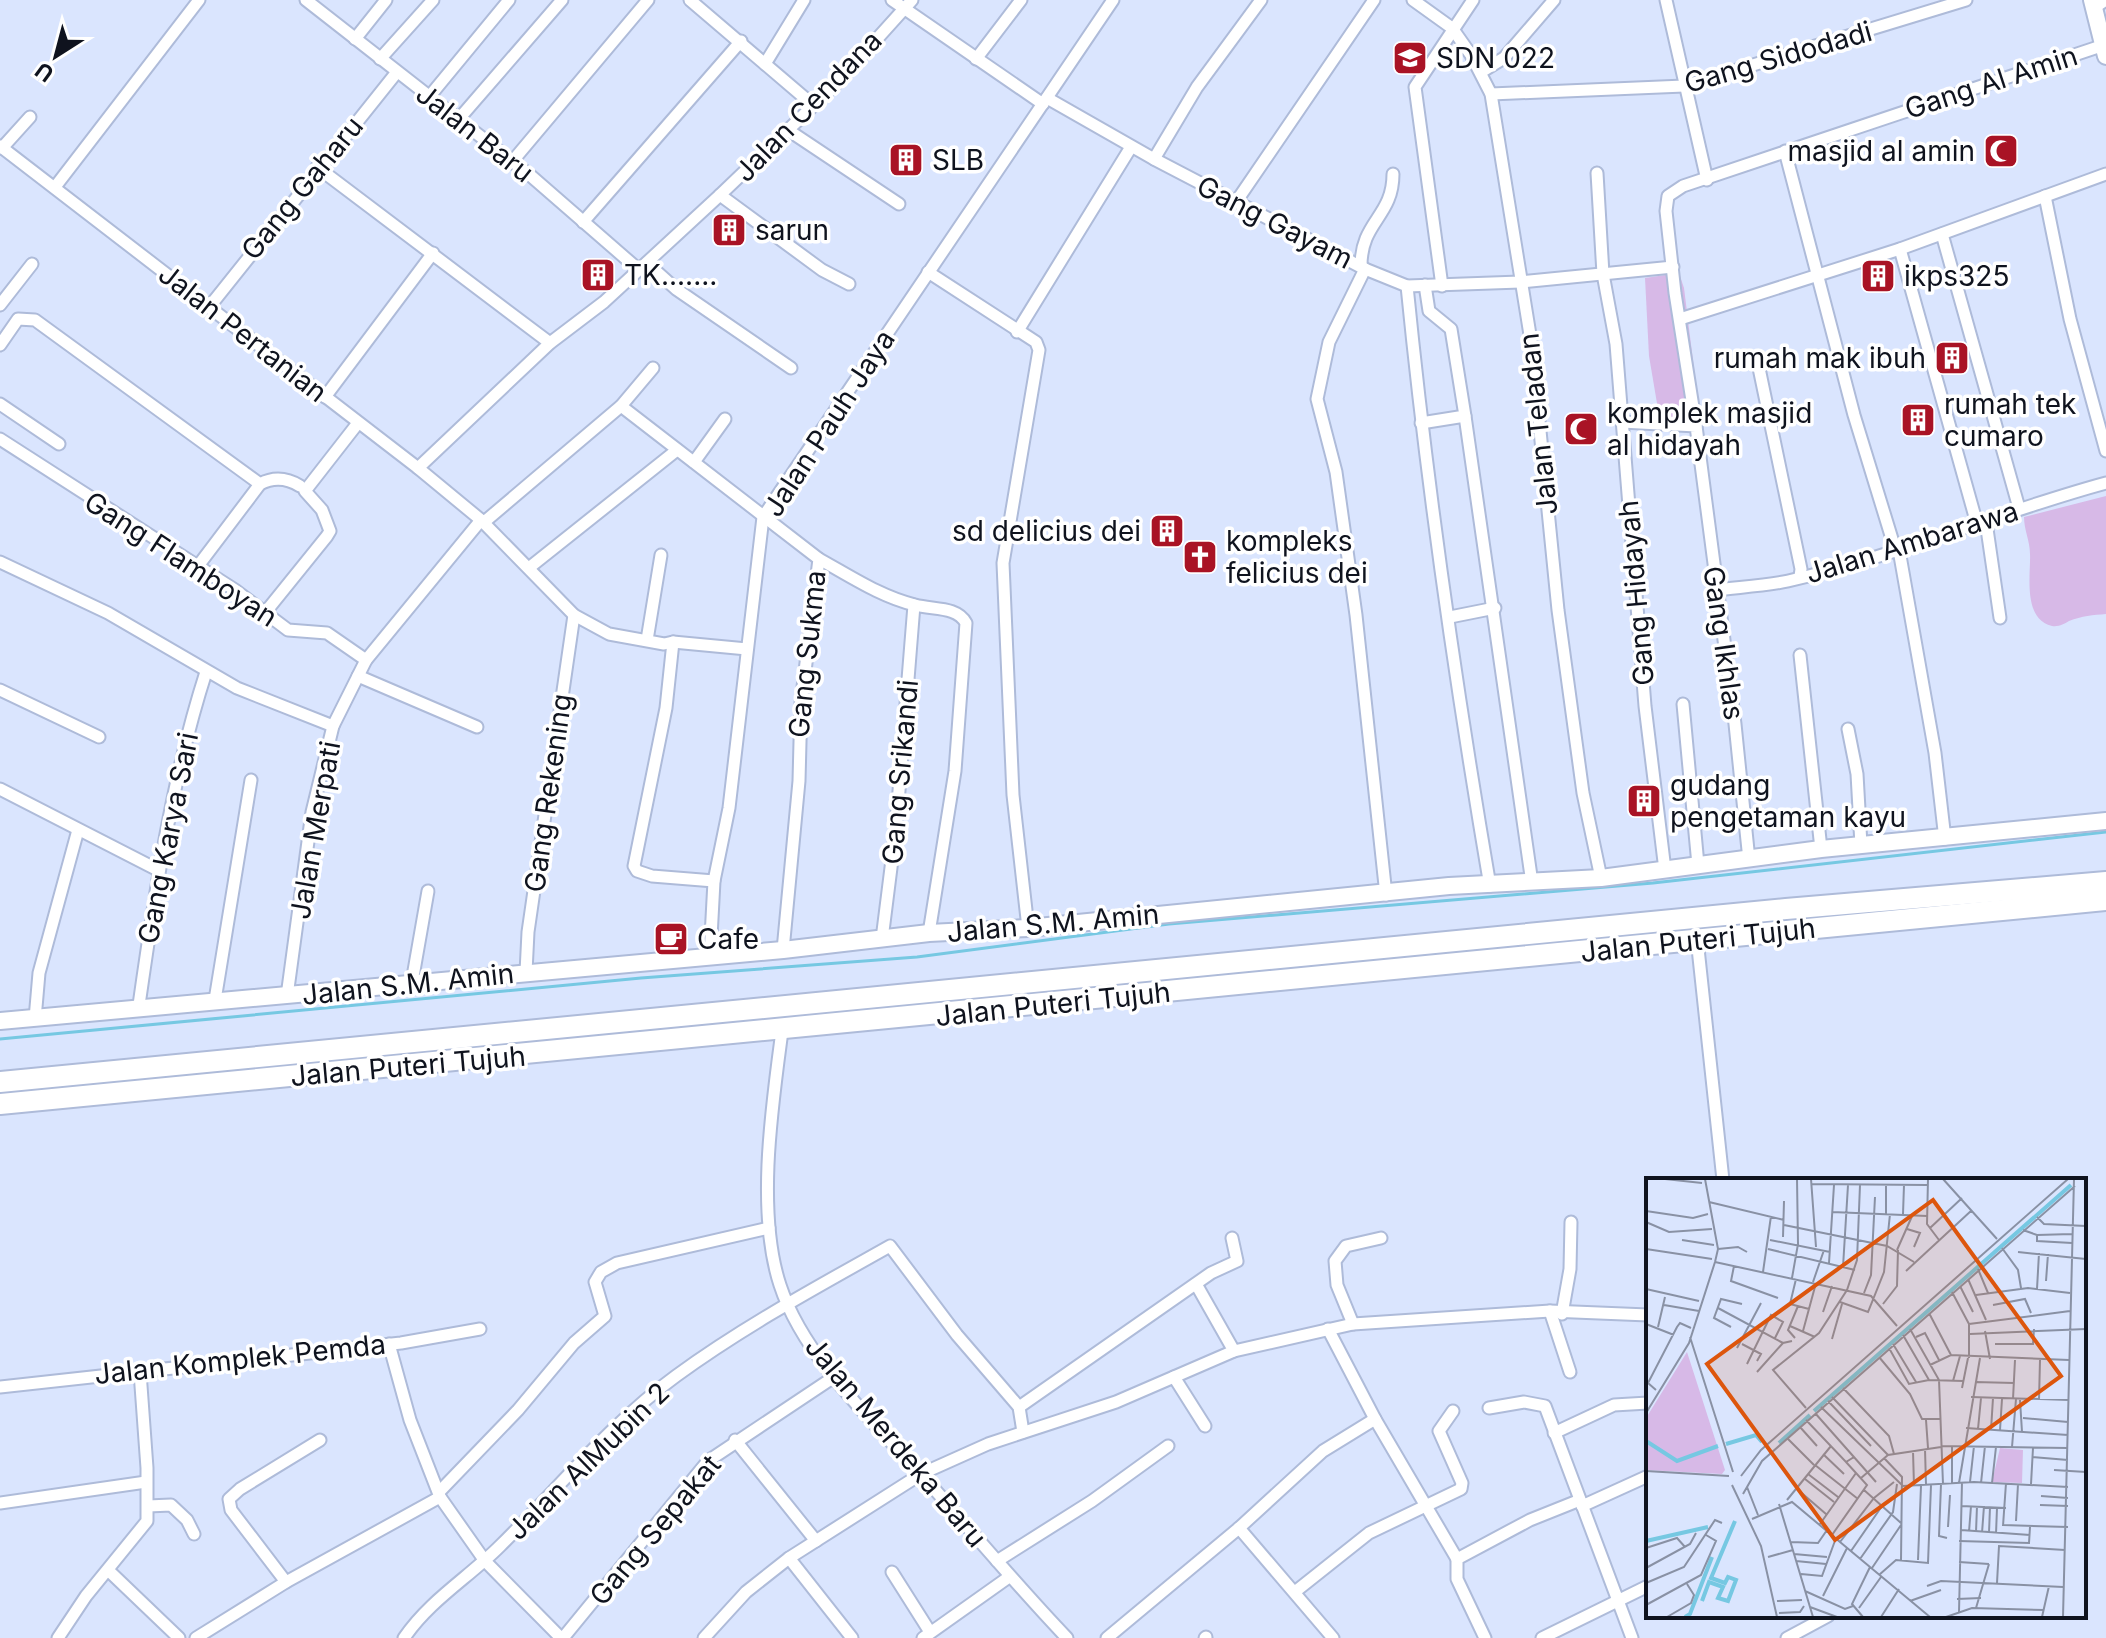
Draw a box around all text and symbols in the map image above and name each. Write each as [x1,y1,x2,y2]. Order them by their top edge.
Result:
street label: Gang Sidodadi [1680,14,1876,100]
north arrow [16,16,96,96]
street label: Jalan Cendana [727,23,889,189]
street label: Gang Al Amin [1900,38,2082,126]
school or university icon: SDN 022 [1391,39,1429,77]
place label: SDN 022 [1436,41,1555,75]
text: U [30,57,58,87]
street label: Jalan Baru [409,77,541,189]
street label: Gang Gaharu [234,110,370,266]
mosque icon: masjid al amin [1982,132,2020,170]
place label: masjid al amin [1787,134,1975,168]
building icon: SLB [887,141,925,179]
place label: SLB [932,143,984,177]
street label: Gang Gayam [1191,168,1359,276]
building icon: sarun [710,211,748,249]
place label: sarun [755,213,829,247]
building icon: TK....... [579,256,617,294]
street label: Jalan Pertanian [152,257,334,409]
building icon: ikps325 [1859,257,1897,295]
place label: TK....... [624,258,717,292]
place label: ikps325 [1904,259,2009,293]
street label: Jalan Pauh Jaya [756,323,902,523]
street label: Jalan Teladan [1512,331,1564,517]
building icon: rumah mak ibuh [1933,339,1971,377]
place label: rumah mak ibuh [1714,341,1926,375]
place label: rumah tek cumaro [1944,387,2076,453]
place label: komplek masjid al hidayah [1607,396,1812,462]
building icon: rumah tek cumaro [1899,401,1937,439]
mosque icon: komplek masjid al hidayah [1562,410,1600,448]
street label: Gang Flamboyan [78,484,284,634]
street label: Jalan Ambarawa [1802,494,2022,590]
street label: Gang Hidayah [1611,499,1661,687]
building icon: sd delicius dei [1148,512,1186,550]
place label: sd delicius dei [952,514,1141,548]
place label: kompleks felicius dei [1226,524,1368,590]
church icon: kompleks felicius dei [1181,538,1219,576]
street label: Gang Ikhlas [1696,564,1752,722]
street label: Gang Sukma [781,569,833,739]
street label: Gang Srikandi [875,678,925,866]
street label: Gang Rekening [517,691,579,895]
street label: Gang Karya Sari [131,730,205,946]
street label: Jalan Merpati [283,738,347,922]
place label: gudang pengetaman kayu [1670,768,1906,834]
building icon: gudang pengetaman kayu [1625,782,1663,820]
street label: Jalan S.M. Amin [945,897,1161,949]
street label: Jalan Puteri Tujuh [1579,911,1817,969]
cafe icon: Cafe [652,920,690,958]
place label: Cafe [697,922,759,956]
street label: Jalan S.M. Amin [300,956,516,1012]
street label: Jalan Puteri Tujuh [934,975,1172,1033]
street label: Jalan Puteri Tujuh [289,1039,527,1093]
inset map [1646,1178,2086,1618]
street label: Jalan Komplek Pemda [93,1327,387,1391]
street label: Jalan Merdeka Baru [798,1330,994,1554]
street label: Jalan AlMubin 2 [500,1375,676,1547]
street label: Gang Sepakat [582,1448,728,1612]

